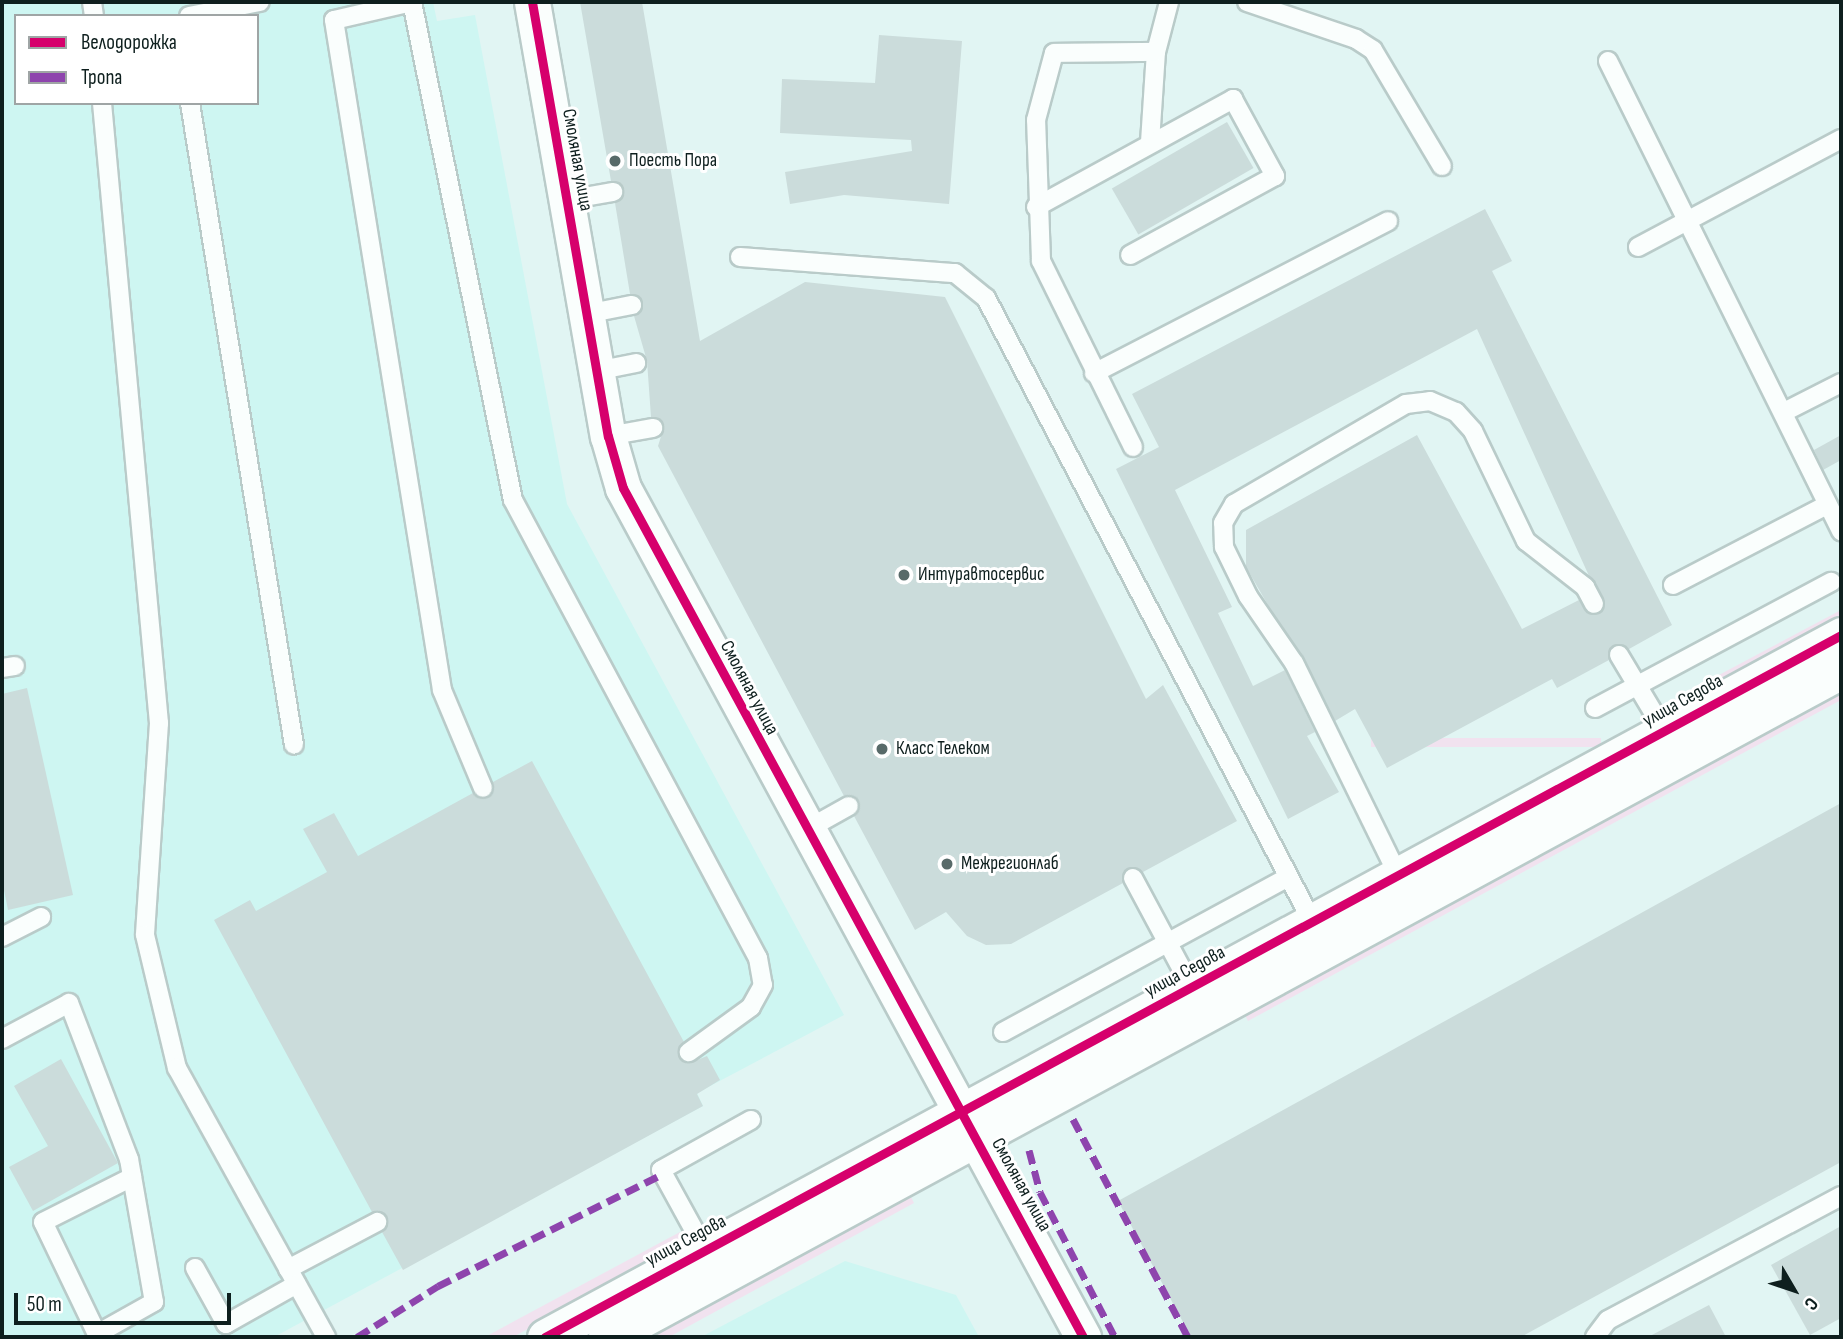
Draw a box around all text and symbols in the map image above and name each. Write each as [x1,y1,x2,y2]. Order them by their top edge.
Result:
legend [14,14,259,105]
text: Велодорожка [81,30,177,55]
text: Тропа [81,65,122,90]
street label: Смоляная улица [557,107,597,213]
place label: Поесть Пора [629,150,717,172]
marker: Поесть Пора [607,153,623,169]
place label: Интуравтосервис [918,564,1045,586]
marker: Интуравтосервис [896,567,912,583]
street label: Смоляная улица [715,637,783,739]
street label: улица Седова [1639,670,1727,732]
place label: Класс Телеком [896,738,990,760]
marker: Класс Телеком [874,741,890,757]
place label: Межрегионлаб [961,853,1059,875]
marker: Межрегионлаб [939,856,955,872]
street label: улица Седова [1141,941,1229,1003]
street label: Смоляная улица [986,1134,1056,1236]
street label: улица Седова [642,1210,730,1272]
north arrow [1759,1255,1829,1325]
scale bar [18,1280,234,1324]
text: 50 m [27,1292,62,1317]
text: С [1799,1293,1823,1315]

